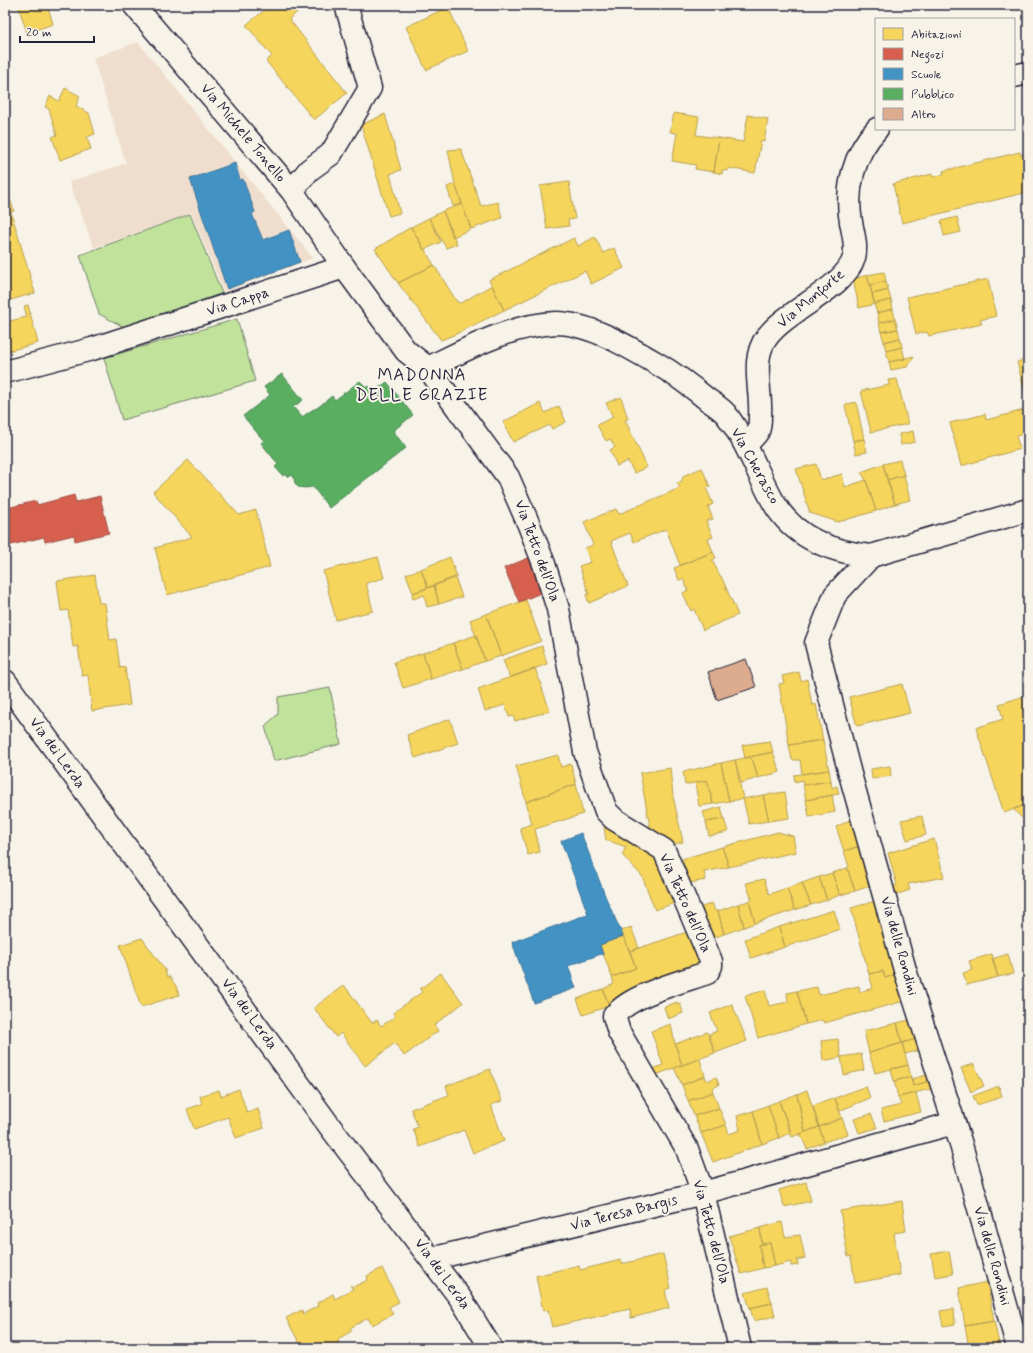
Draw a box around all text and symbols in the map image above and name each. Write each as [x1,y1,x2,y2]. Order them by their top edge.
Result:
scale bar [20,18,94,44]
legend [875,18,1015,130]
text: 20 m [26,25,52,41]
text: Abitazioni [911,27,962,43]
text: Negozi [911,47,944,64]
text: Scuole [911,67,942,83]
street label: Via Michele Tonello [196,79,290,187]
text: Pubblico [911,87,954,103]
text: Altro [911,107,936,123]
street label: Via Monforte [773,265,850,335]
street label: Via Cappa [204,282,272,321]
district label: MADONNA DELLE GRAZIE [355,364,489,406]
street label: Via Cherasco [726,424,784,508]
street label: Via Tetto dell'Ola [509,497,565,605]
street label: Via dei Lerda [24,713,90,793]
street label: Via Tetto dell'Ola [654,850,716,956]
street label: Via delle Rondini [875,894,923,998]
street label: Via dei Lerda [216,974,282,1054]
street label: Via Tetto dell'Ola [687,1178,735,1286]
street label: Via Teresa Bargis [568,1190,680,1237]
street label: Via delle Rondini [968,1204,1016,1308]
street label: Via dei Lerda [409,1234,475,1314]

